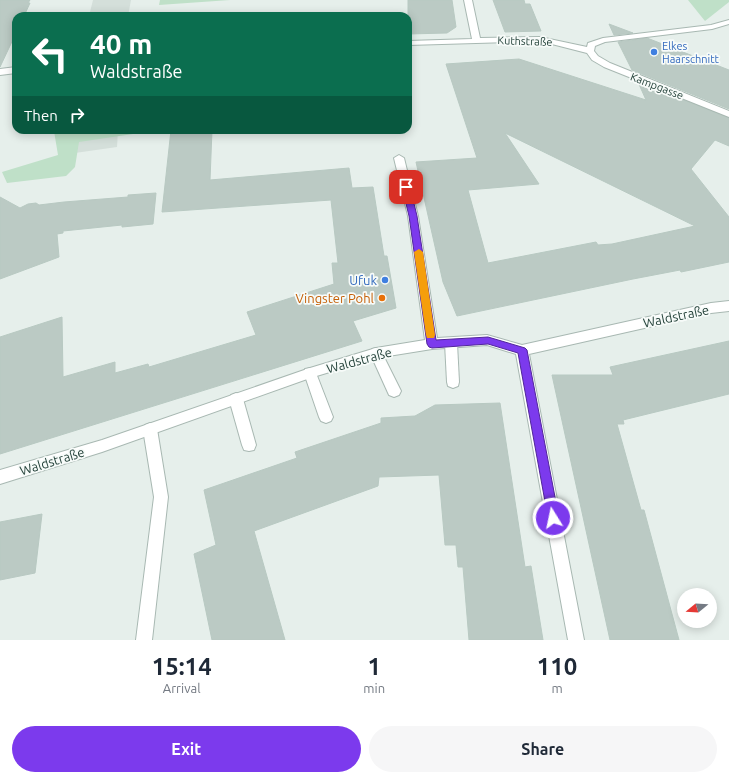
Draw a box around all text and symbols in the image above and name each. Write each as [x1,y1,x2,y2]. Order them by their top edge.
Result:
icon: left [24,28,76,80]
text: 40 m [90,28,152,59]
street label: Kuthstraße [497,34,553,48]
place label: Elkes Haarschnitt [662,40,720,65]
marker: Elkes Haarschnitt [649,47,659,57]
text: Waldstraße [90,61,183,81]
street label: Kampgasse [629,70,685,102]
icon: right [66,104,88,126]
text: Then [24,107,58,124]
pin [389,170,423,204]
icon: arrive [395,176,417,198]
place label: Ufuk [349,273,377,287]
marker: Ufuk [380,275,390,285]
place label: Vingster Pohl [295,291,375,305]
marker: Vingster Pohl [377,293,387,303]
street label: Waldstraße [642,302,710,330]
street label: Waldstraße [325,345,393,375]
street label: Waldstraße [18,445,86,477]
position arrow [532,497,574,539]
north arrow [677,588,717,628]
map controls [677,588,717,628]
text: 15:14 [152,653,212,680]
text: 1 [367,653,381,680]
text: 110 [537,653,577,680]
text: Arrival [163,681,201,695]
text: min [363,681,385,695]
text: m [551,681,563,695]
button: Exit [12,726,361,772]
button: Share [369,726,717,772]

